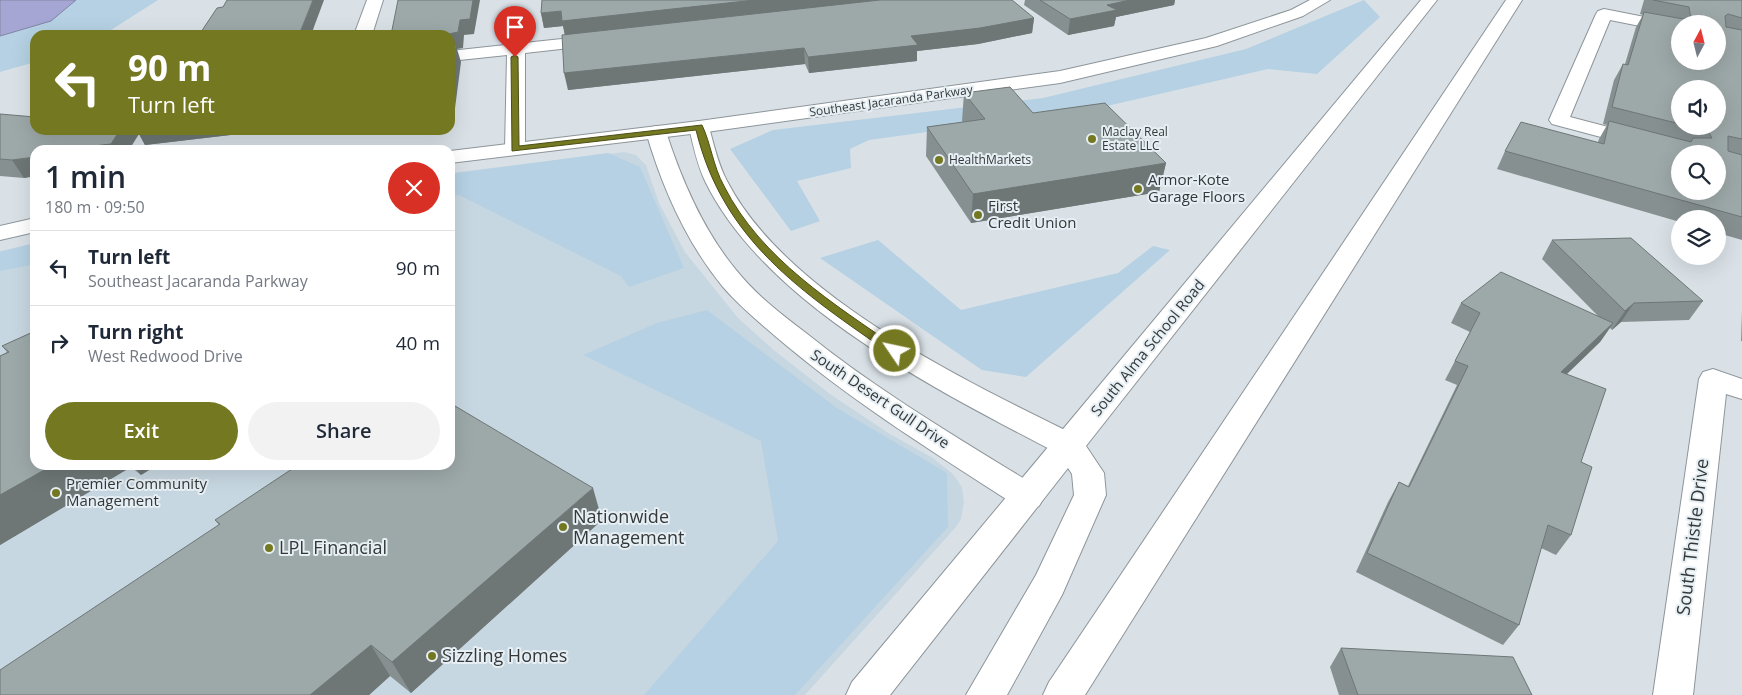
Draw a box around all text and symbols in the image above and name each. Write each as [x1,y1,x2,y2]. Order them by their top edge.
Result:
pin [494,6,536,57]
icon: arrive [501,13,529,41]
north arrow [1671,15,1726,70]
map controls [1671,15,1726,265]
text: 90 m [128,44,211,91]
icon: left [45,50,110,115]
street label: Southeast Jacaranda Parkway [808,80,975,120]
button: sound [1671,80,1726,135]
text: Turn left [128,89,215,119]
place label: Maclay Real Estate LLC [1102,123,1168,154]
marker: Maclay Real Estate LLC [1086,133,1098,145]
button: search [1671,145,1726,200]
place label: HealthMarkets [949,151,1032,168]
marker: HealthMarkets [933,154,945,166]
text: 1 min [45,156,126,197]
button: close [388,162,440,214]
place label: Armor-Kote Garage Floors [1148,169,1245,206]
marker: Armor-Kote Garage Floors [1132,183,1144,195]
place label: First Credit Union [988,195,1076,232]
text: 180 m · 09:50 [45,196,145,218]
marker: First Credit Union [972,209,984,221]
button: layers [1671,210,1726,265]
text: Turn left [88,244,170,270]
icon: left [45,254,73,282]
text: 90 m [396,255,440,281]
text: Southeast Jacaranda Parkway [88,270,308,292]
street label: South Alma School Road [1086,275,1209,420]
text: Turn right [88,319,183,345]
position arrow [868,324,920,376]
icon: right [45,329,73,357]
text: 40 m [396,330,440,356]
street label: South Desert Gull Drive [807,344,954,452]
text: West Redwood Drive [88,345,243,367]
button: Exit [45,402,238,460]
button: Share [248,402,440,460]
street label: South Thistle Drive [1670,457,1714,617]
place label: Premier Community Management [66,473,207,510]
marker: Premier Community Management [50,487,62,499]
place label: Nationwide Management [573,504,684,549]
marker: Nationwide Management [557,521,569,533]
place label: LPL Financial [279,535,387,559]
marker: LPL Financial [263,542,275,554]
place label: Sizzling Homes [442,643,567,667]
marker: Sizzling Homes [426,650,438,662]

